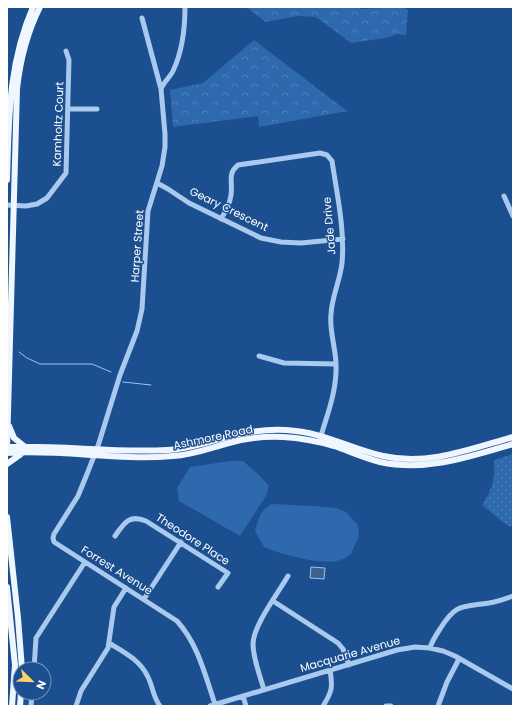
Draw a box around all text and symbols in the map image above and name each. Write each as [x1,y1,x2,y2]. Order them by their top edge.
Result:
street label: Kamholtz Court [49,81,67,167]
street label: Geary Crescent [187,183,271,235]
street label: Jade Drive [318,196,339,256]
street label: Harper Street [126,209,148,283]
street label: Ashmore Road [172,421,254,453]
street label: Theodore Place [153,509,233,569]
street label: Forrest Avenue [78,542,156,598]
street label: Macquarie Avenue [298,632,402,676]
north arrow [12,661,52,701]
text: N [32,678,50,692]

